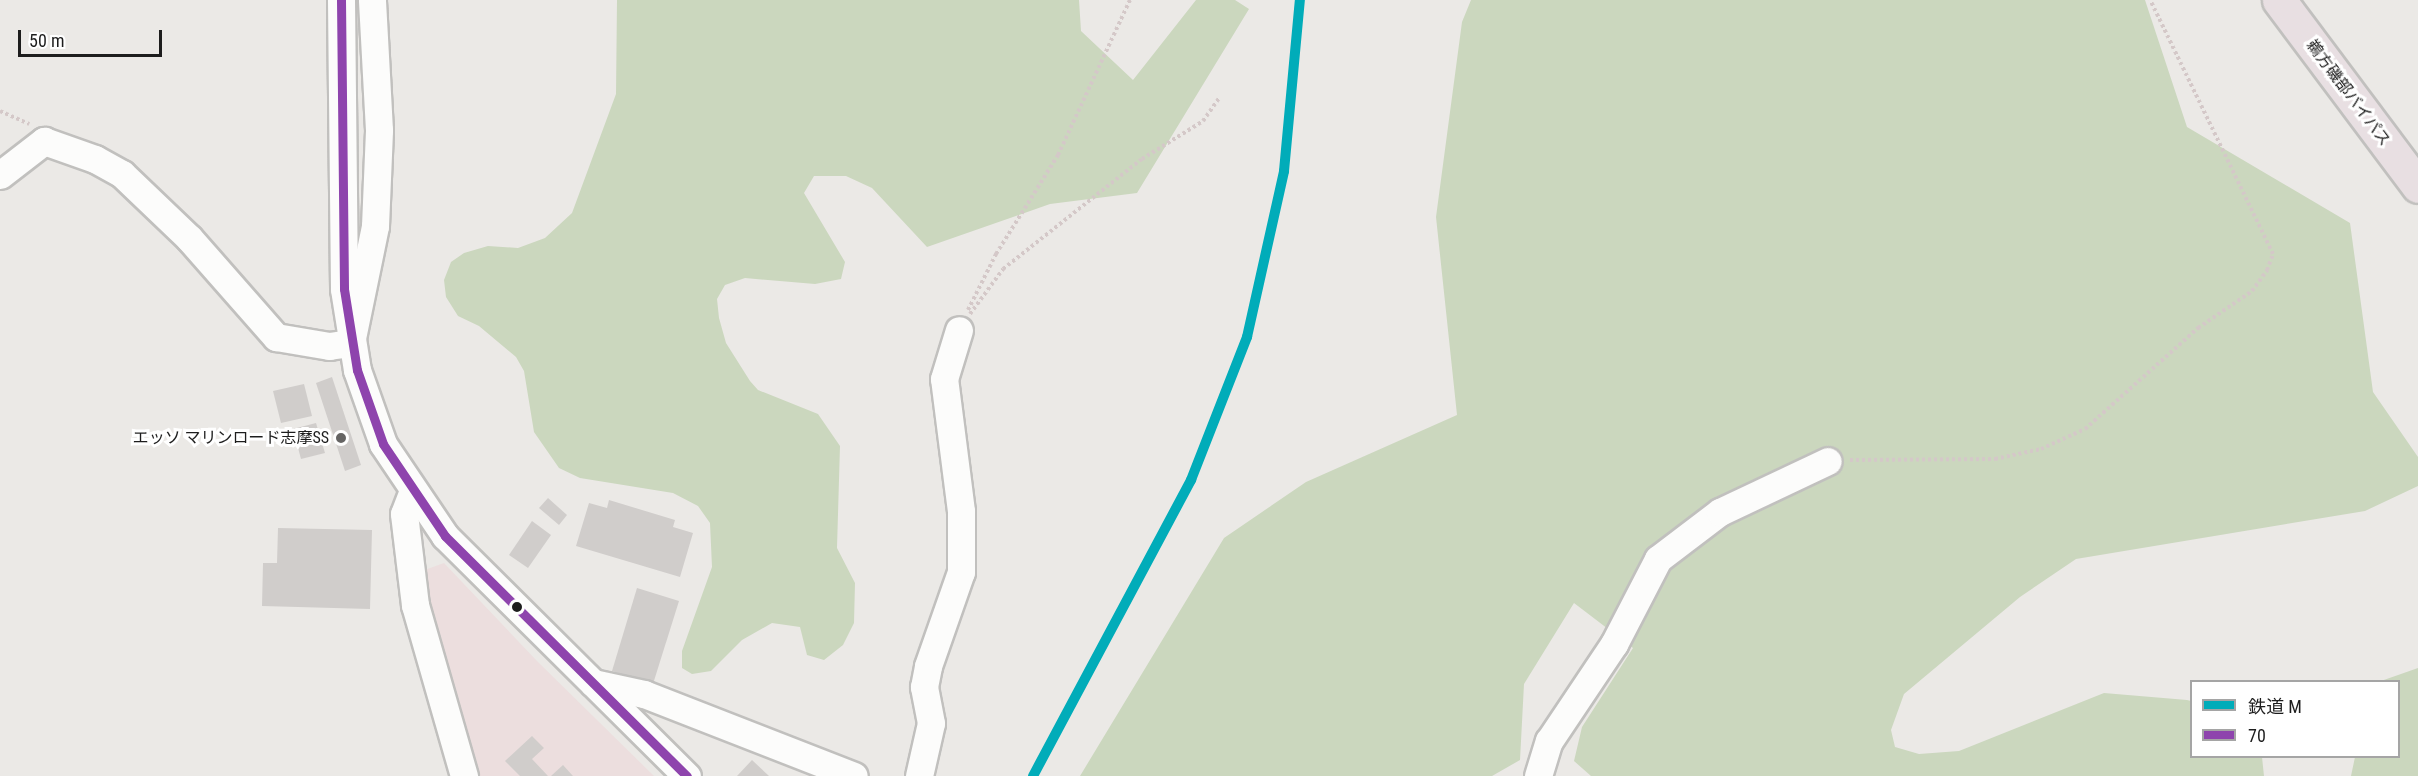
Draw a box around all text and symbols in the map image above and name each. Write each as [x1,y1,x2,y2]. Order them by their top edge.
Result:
scale bar [21,18,165,56]
text: 50 m [29,30,64,51]
street label: 鵜方磯部バイパス [2302,36,2394,150]
place label: エッソ マリンロード志摩SS [133,428,329,448]
marker: エッソ マリンロード志摩SS [334,431,348,445]
unlabelled marker [511,601,523,613]
legend [2190,680,2400,758]
text: 鉄道 M [2248,696,2302,717]
text: 70 [2248,725,2266,746]

